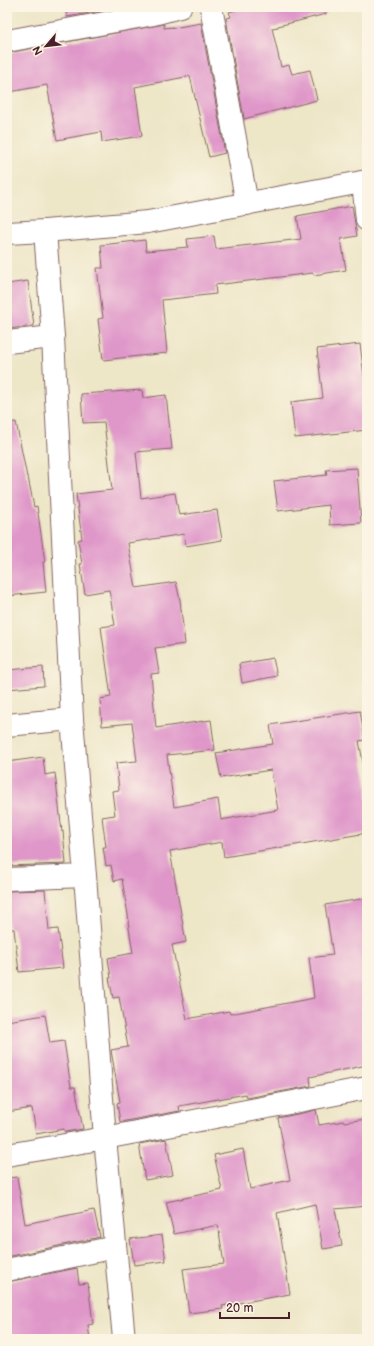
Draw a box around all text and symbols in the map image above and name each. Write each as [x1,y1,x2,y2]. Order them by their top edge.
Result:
north arrow [26,26,66,66]
text: N [30,44,45,57]
scale bar [220,1294,289,1320]
text: 20 m [226,1301,253,1316]

